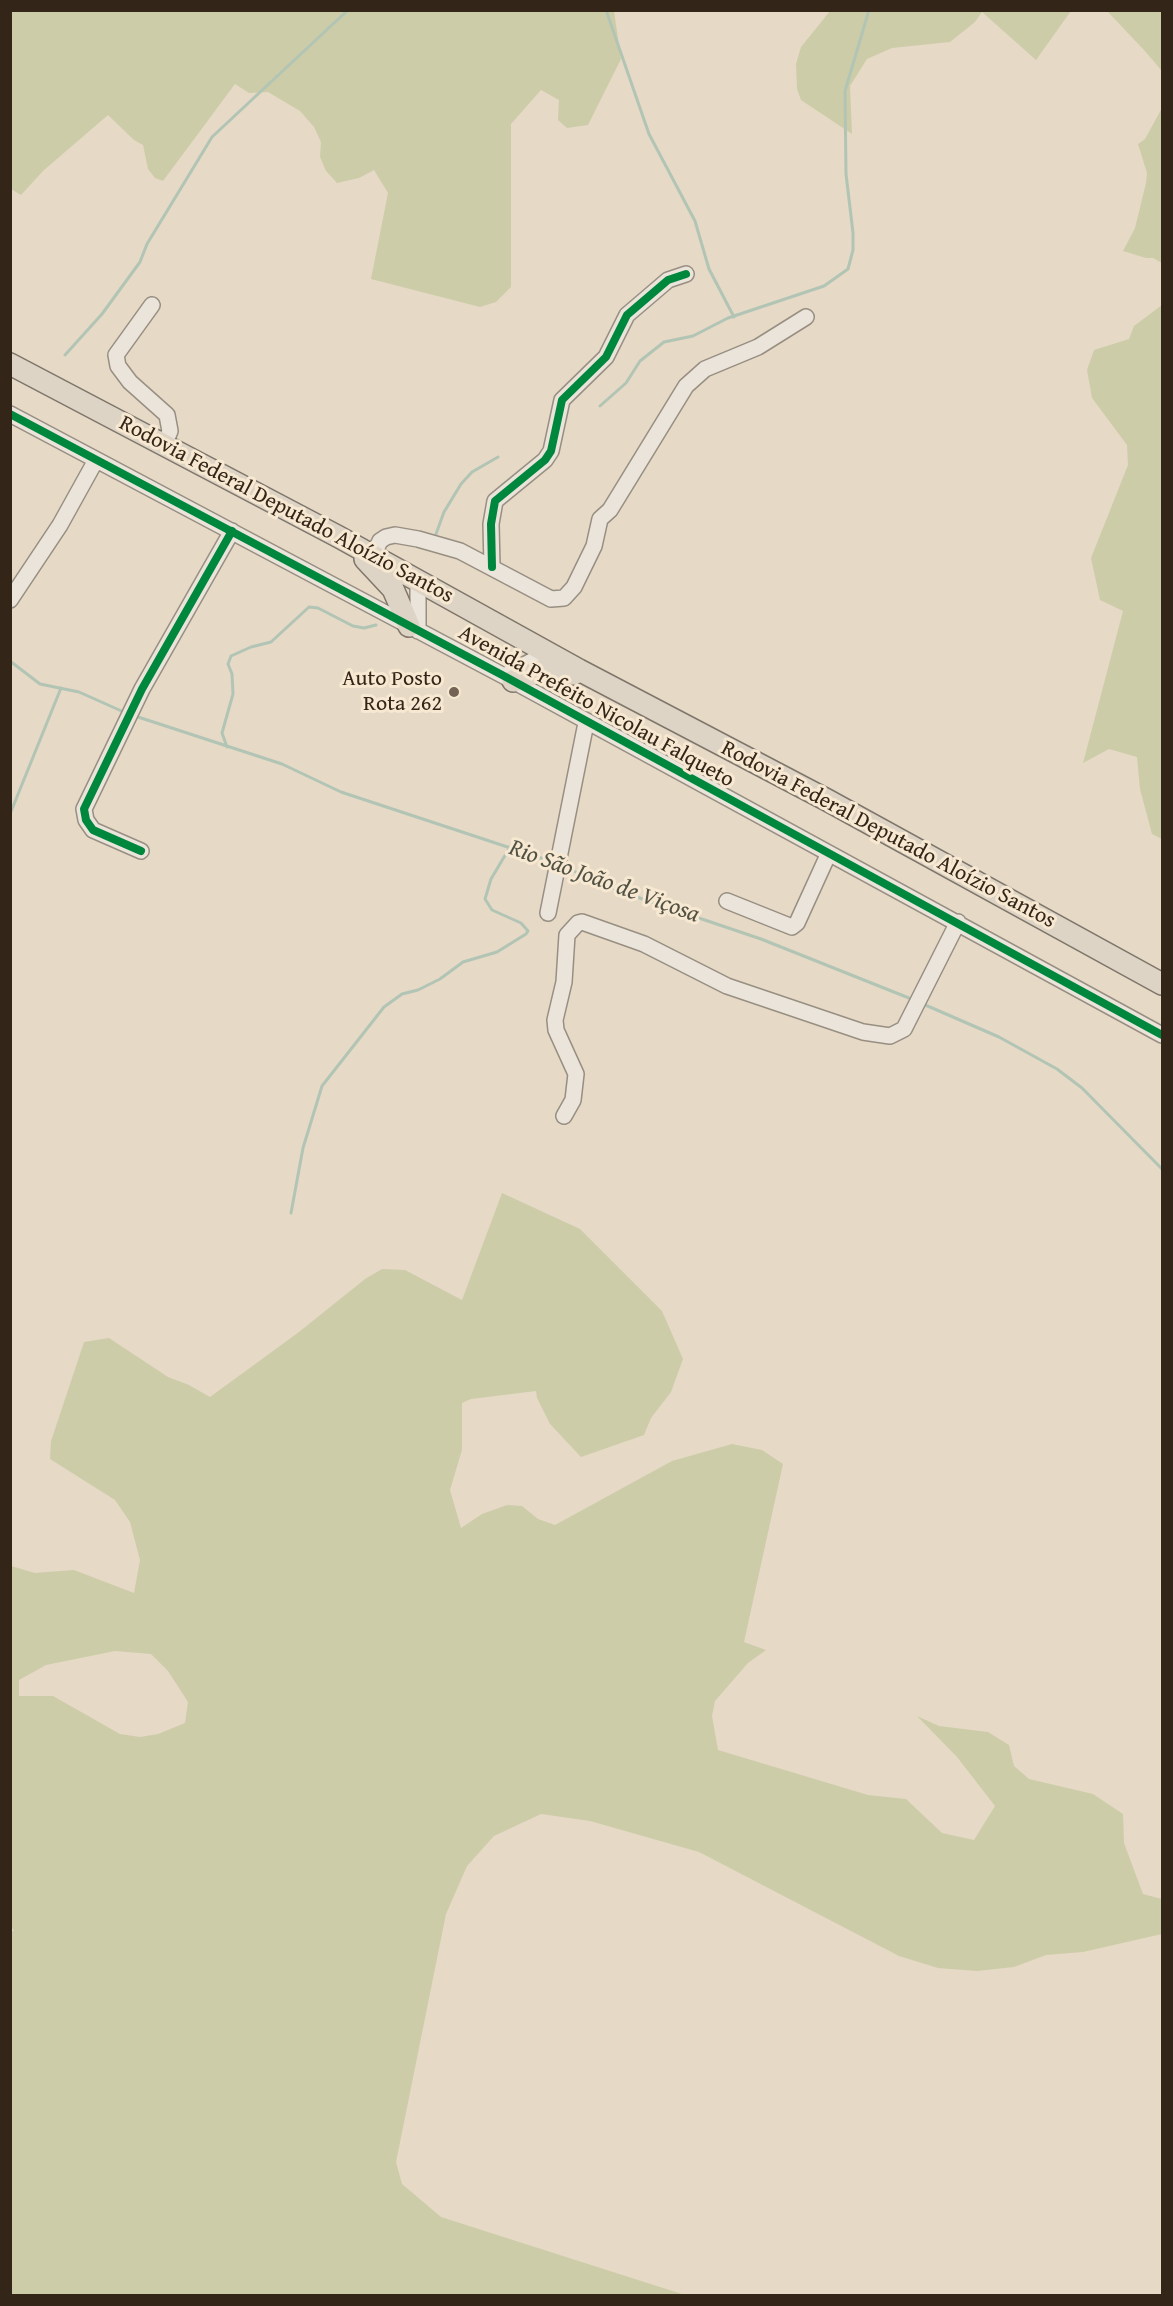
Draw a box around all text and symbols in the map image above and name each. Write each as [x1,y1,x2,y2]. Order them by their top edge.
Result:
street label: Rodovia Federal Deputado Aloízio Santos [114,410,458,610]
street label: Avenida Prefeito Nicolau Falqueto [454,620,738,794]
place label: Auto Posto Rota 262 [342,666,442,718]
marker: Auto Posto Rota 262 [447,685,461,699]
street label: Rodovia Federal Deputado Aloízio Santos [716,735,1060,935]
water label: Rio São João de Viçosa [505,834,703,930]

